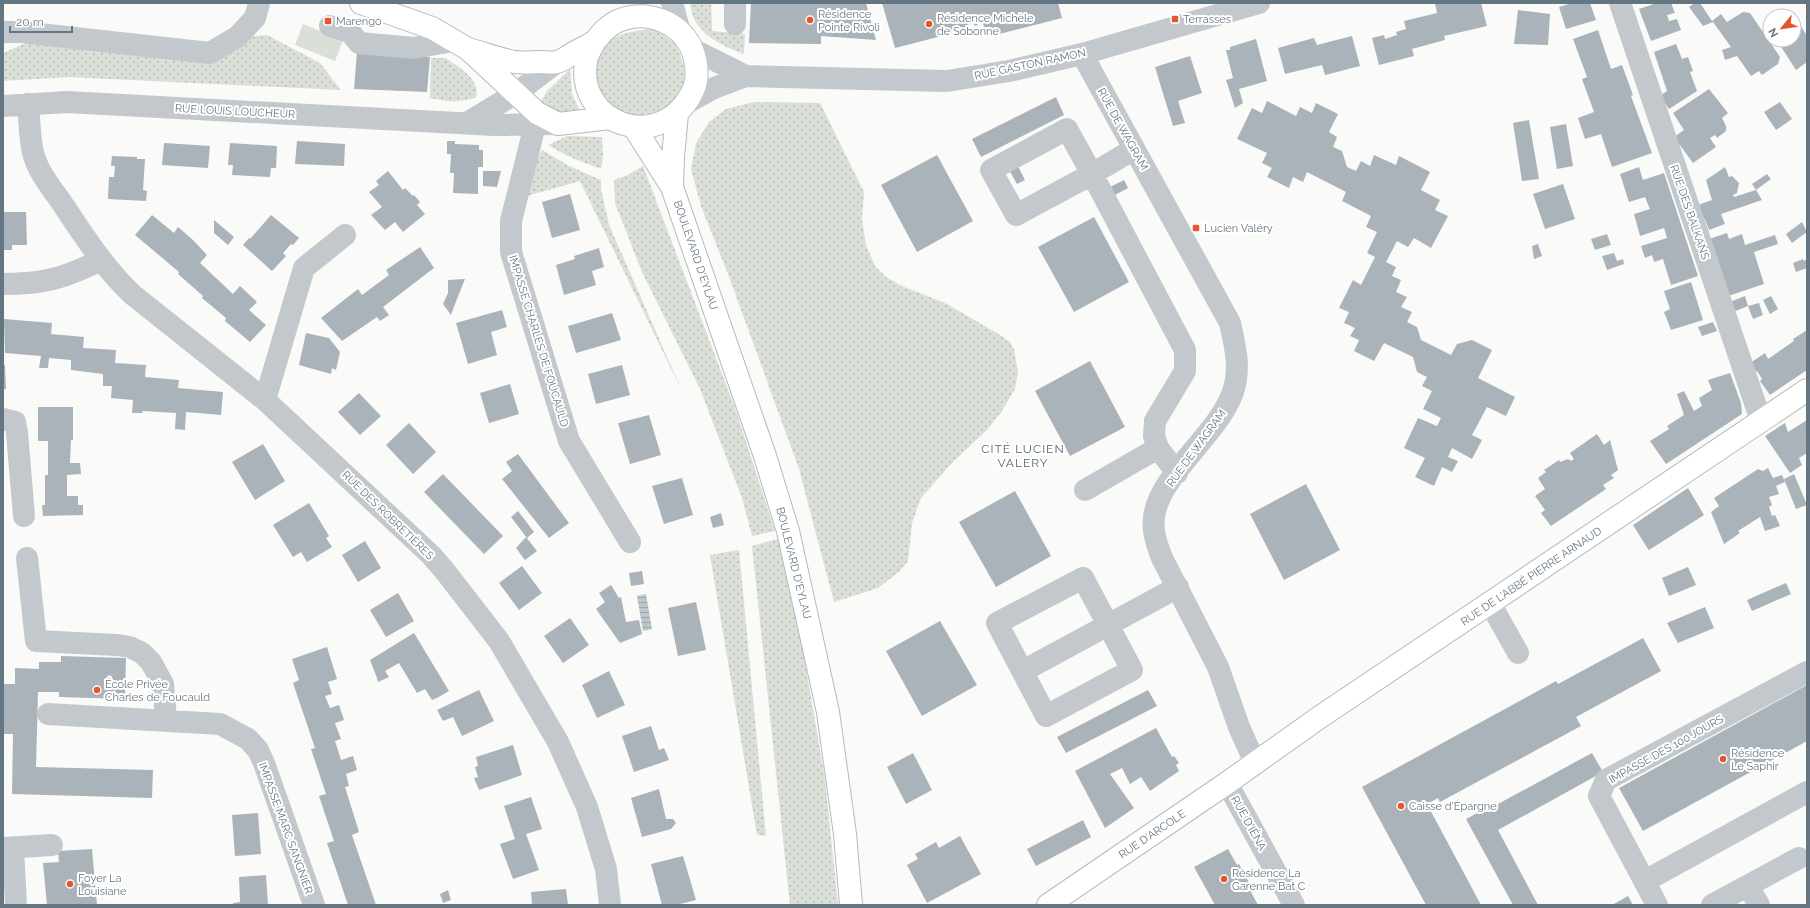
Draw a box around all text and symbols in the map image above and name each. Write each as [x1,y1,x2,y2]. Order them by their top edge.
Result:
scale bar [10,8,72,34]
place label: Résidence Pointe Rivoli [818,8,880,34]
north arrow [1762,8,1802,48]
place label: Résidence Michèle de Sobonne [937,12,1034,38]
place label: Terrasses [1183,13,1231,26]
marker: Terrasses [1170,14,1180,24]
text: 20 m [16,15,44,29]
place label: Marengo [336,15,382,28]
marker: Résidence Pointe Rivoli [805,15,815,25]
marker: Marengo [323,16,333,26]
marker: Résidence Michèle de Sobonne [924,19,934,29]
text: N [1766,26,1781,39]
street label: RUE GASTON RAMON [973,46,1087,83]
street label: RUE DE WAGRAM [1095,86,1151,173]
street label: RUE LOUIS LOUCHEUR [175,102,295,121]
street label: RUE DES BALKANS [1667,163,1712,262]
street label: BOULEVARD D'EYLAU [671,199,720,312]
place label: Lucien Valéry [1204,222,1273,235]
marker: Lucien Valéry [1191,223,1201,233]
street label: IMPASSE CHARLES DE FOUCAULD [506,254,571,429]
street label: RUE DE WAGRAM [1164,407,1229,489]
district label: CITÉ LUCIEN VALERY [981,442,1065,470]
street label: RUE DES ROBRETIÈRES [339,467,437,563]
street label: BOULEVARD D'EYLAU [773,506,814,620]
street label: RUE DE L'ABBÉ PIERRE ARNAUD [1458,523,1604,628]
place label: École Privée Charles de Foucauld [105,677,210,704]
marker: École Privée Charles de Foucauld [92,685,102,695]
street label: IMPASSE DES 100 JOURS [1607,712,1726,786]
place label: Résidence Le Saphir [1731,747,1785,773]
marker: Résidence Le Saphir [1718,754,1728,764]
street label: IMPASSE MARC SANGNIER [256,761,315,896]
street label: RUE D'IÉNA [1228,793,1270,853]
place label: Caisse d'Épargne [1409,799,1497,813]
marker: Caisse d'Épargne [1396,801,1406,811]
street label: RUE D'ARCOLE [1116,807,1188,862]
place label: Résidence La Garenne Bat C [1232,867,1306,893]
place label: Foyer La Louisiane [78,872,127,898]
marker: Résidence La Garenne Bat C [1219,874,1229,884]
marker: Foyer La Louisiane [65,879,75,889]

